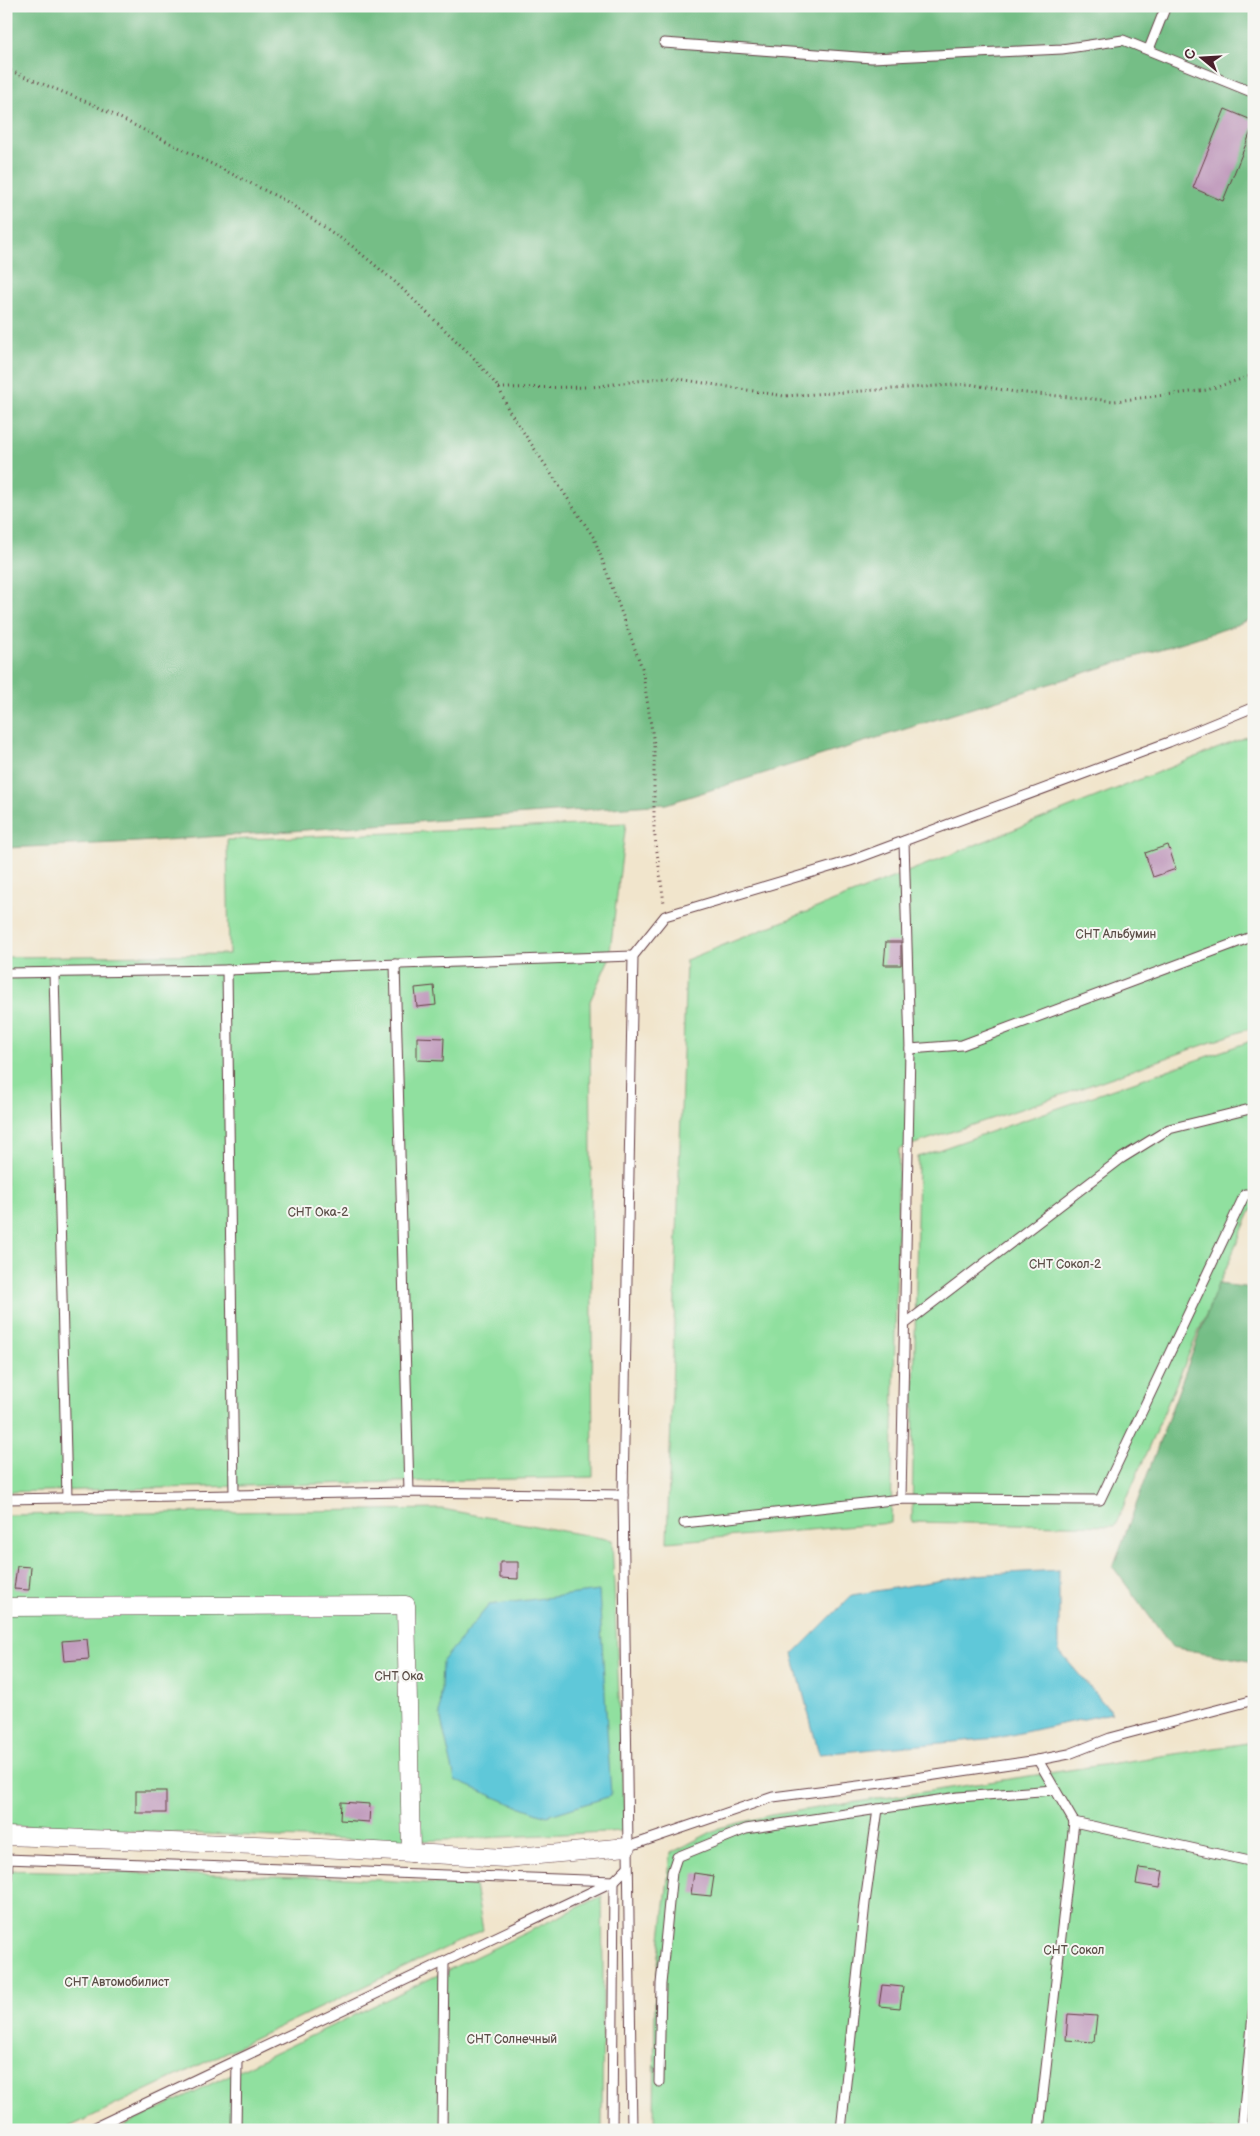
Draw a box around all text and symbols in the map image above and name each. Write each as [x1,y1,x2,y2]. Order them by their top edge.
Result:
north arrow [1178,32,1228,82]
text: С [1181,47,1200,61]
park label: СНТ Альбумин [1076,927,1156,942]
park label: СНТ Ока-2 [288,1205,348,1220]
park label: СНТ Сокол-2 [1029,1257,1101,1272]
park label: СНТ Ока [374,1669,424,1684]
park label: СНТ Сокол [1044,1943,1105,1958]
park label: СНТ Автомобилист [65,1975,170,1990]
park label: СНТ Солнечный [467,2032,557,2047]

